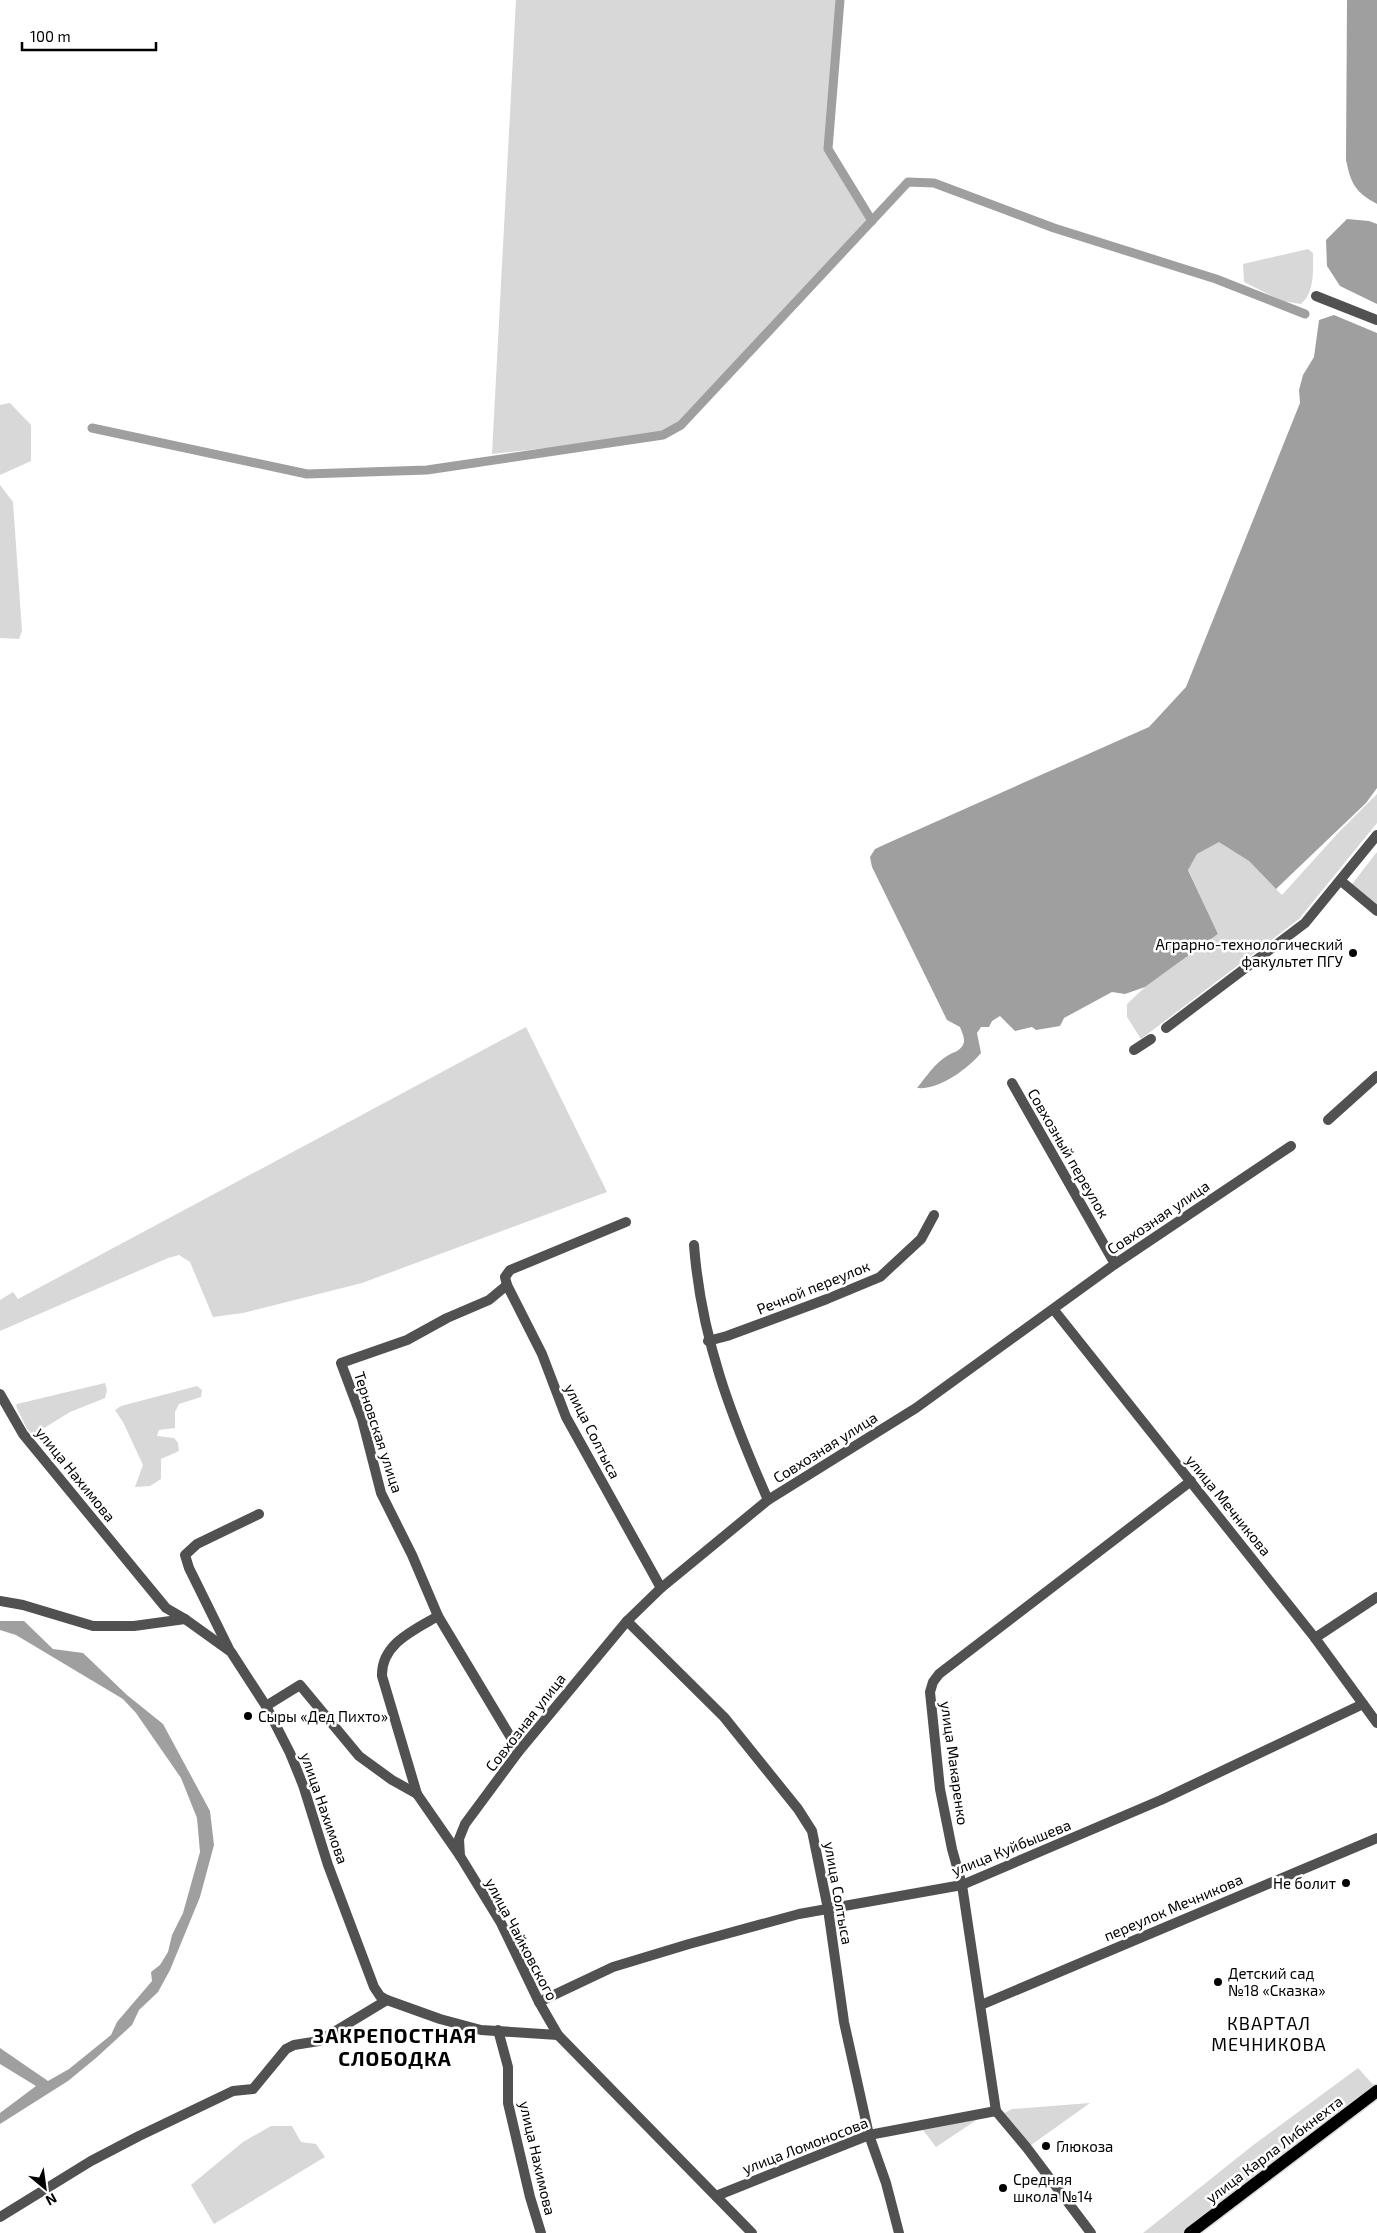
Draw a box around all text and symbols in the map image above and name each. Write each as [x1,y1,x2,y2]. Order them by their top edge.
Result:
scale bar [22,20,156,52]
text: 100 m [30,27,71,45]
place label: Аграрно-технологический факультет ПГУ [1155,935,1344,971]
marker: Аграрно-технологический факультет ПГУ [1347,947,1359,959]
street label: Совхозный переулок [1024,1085,1113,1222]
street label: Совхозная улица [1103,1176,1213,1259]
street label: Речной переулок [754,1256,873,1319]
street label: Терновская улица [350,1369,407,1495]
street label: улица Солтыса [560,1380,625,1482]
street label: Совхозная улица [770,1408,881,1487]
street label: улица Нахимова [32,1423,120,1526]
street label: улица Мечникова [1182,1451,1275,1560]
street label: Совхозная улица [481,1669,570,1775]
street label: улица Макаренко [936,1700,973,1826]
place label: Сыры «Дед Пихто» [258,1707,388,1725]
marker: Сыры «Дед Пихто» [242,1710,254,1722]
street label: улица Нахимова [297,1750,352,1866]
street label: улица Куйбышева [949,1815,1074,1880]
street label: улица Солтыса [820,1840,857,1946]
street label: переулок Мечникова [1101,1870,1246,1945]
place label: Не болит [1273,1874,1336,1892]
street label: улица Чайковского [481,1875,562,2004]
marker: Не болит [1340,1877,1352,1889]
place label: Детский сад №18 «Сказка» [1228,1964,1326,1999]
marker: Детский сад №18 «Сказка» [1212,1976,1224,1988]
district label: КВАРТАЛ МЕЧНИКОВА [1211,2012,1327,2055]
district label: ЗАКРЕПОСТНАЯ СЛОБОДКА [313,2023,477,2070]
street label: улица Карла Либкнехта [1202,2092,1347,2207]
street label: улица Нахимова [515,2099,560,2217]
street label: улица Ломоносова [740,2113,871,2178]
place label: Глюкоза [1056,2137,1113,2155]
marker: Глюкоза [1040,2140,1052,2152]
north arrow [20,2163,70,2213]
place label: Средняя школа №14 [1013,2170,1093,2205]
marker: Средняя школа №14 [997,2182,1009,2194]
text: N [43,2190,60,2210]

